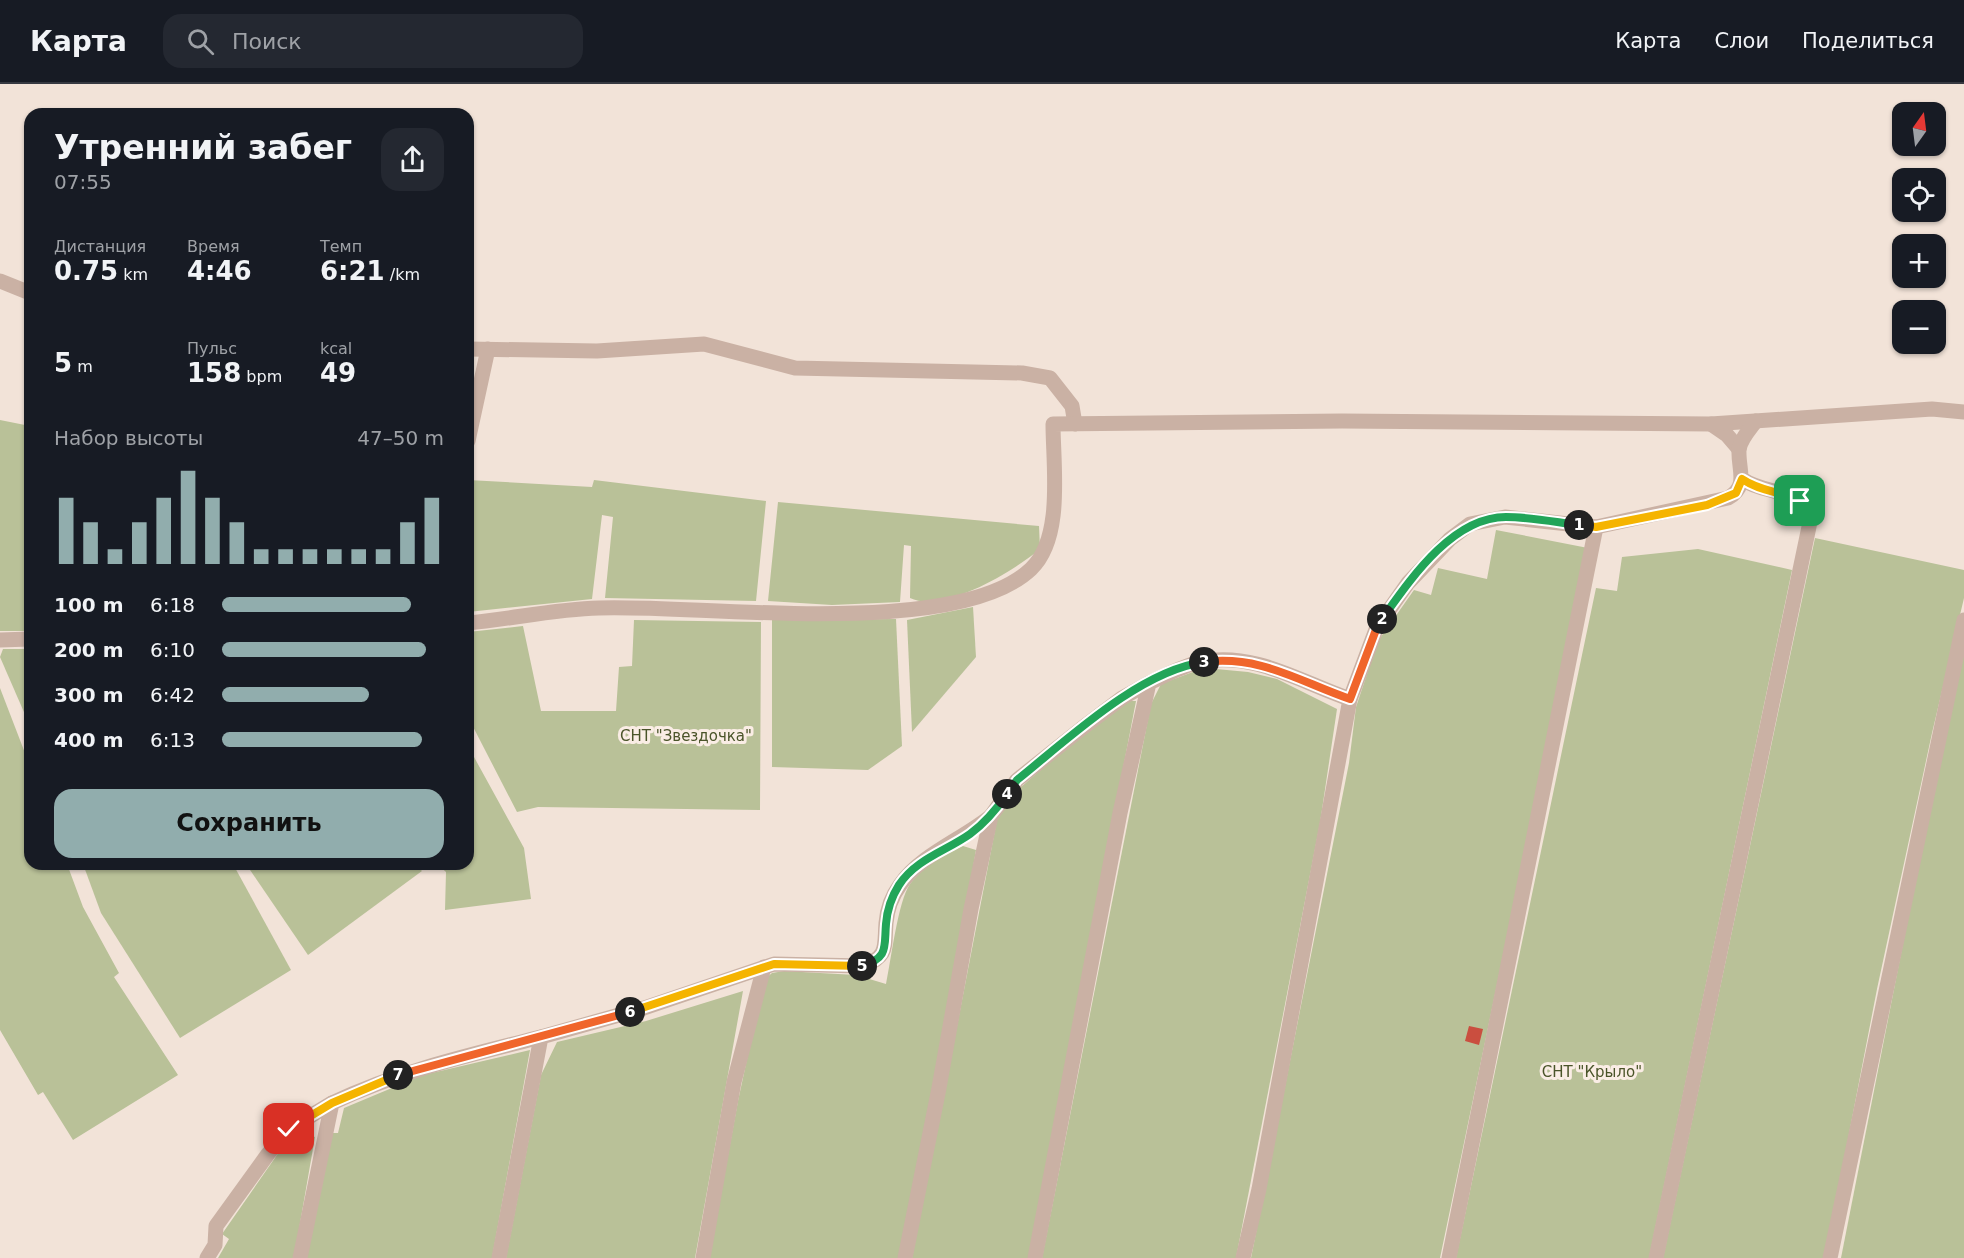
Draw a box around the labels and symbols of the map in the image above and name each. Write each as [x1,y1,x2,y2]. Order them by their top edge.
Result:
north arrow [1892,102,1946,156]
pin [1774,475,1825,526]
pin: 1 [1564,510,1594,540]
pin: 2 [1367,604,1397,634]
pin: 3 [1189,647,1219,677]
park label: СНТ "Звездочка" [620,727,752,745]
pin: 4 [992,779,1022,809]
pin: 5 [847,951,877,981]
pin: 6 [615,997,645,1027]
pin: 7 [383,1060,413,1090]
park label: СНТ "Крыло" [1542,1063,1642,1081]
pin [263,1103,314,1154]

